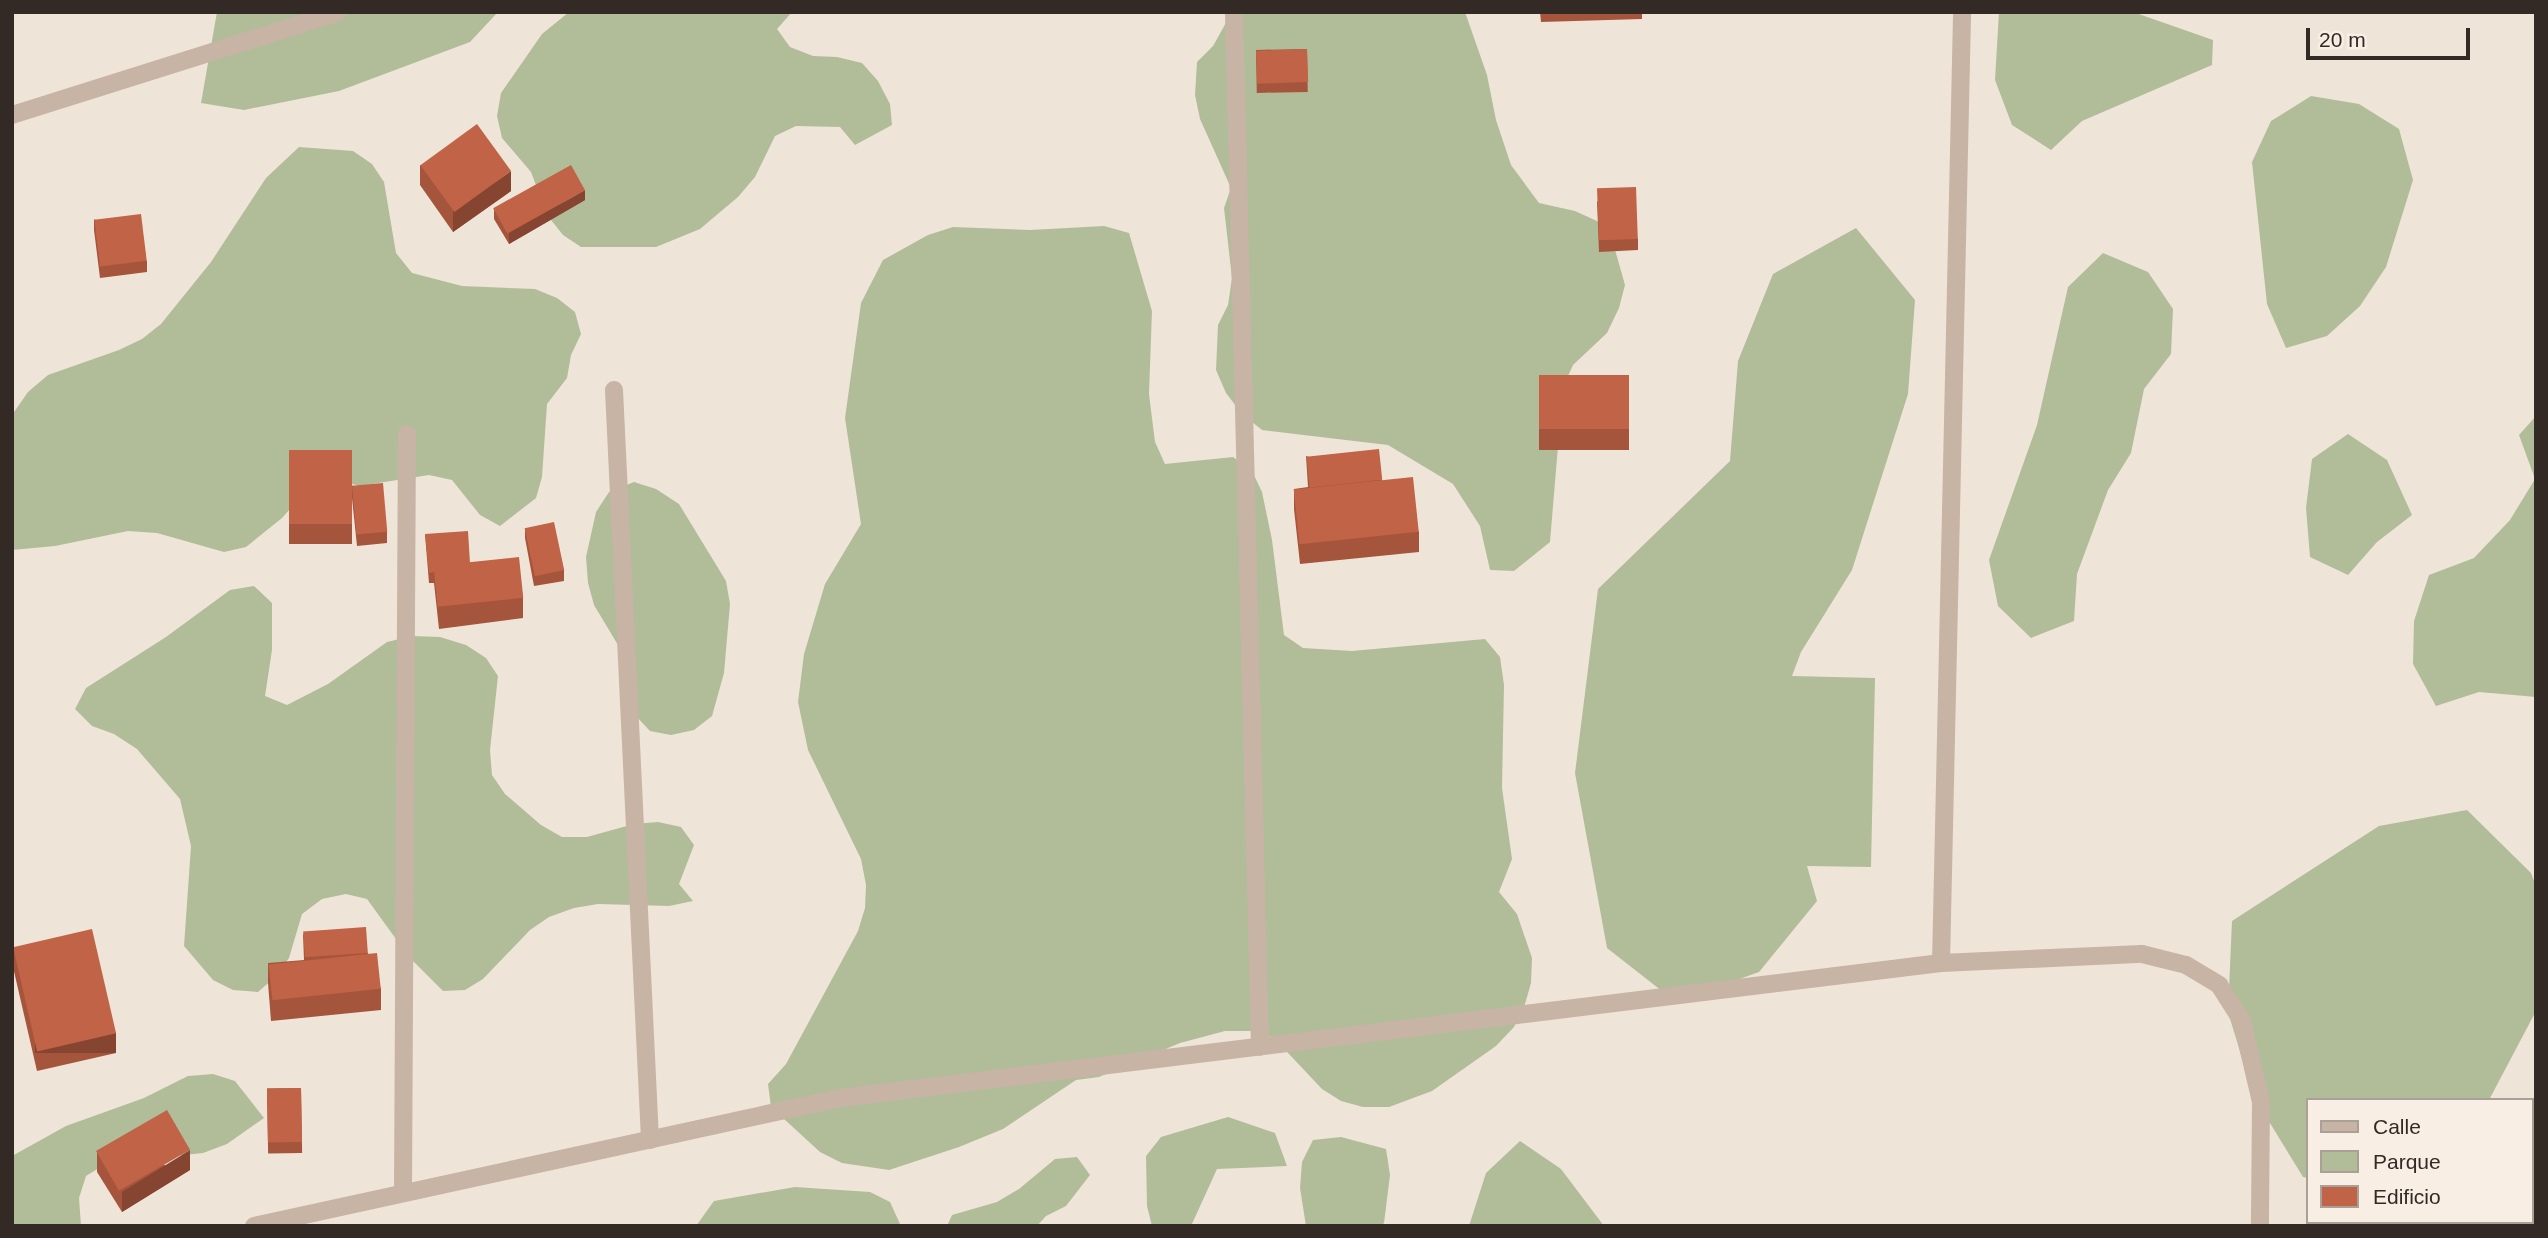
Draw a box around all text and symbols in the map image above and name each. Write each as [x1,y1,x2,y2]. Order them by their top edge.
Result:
scale bar [2310,14,2474,58]
text: 20 m [2319,28,2366,51]
legend [2306,1098,2534,1224]
text: Calle [2373,1115,2421,1138]
text: Parque [2373,1150,2441,1173]
text: Edificio [2373,1185,2441,1208]

